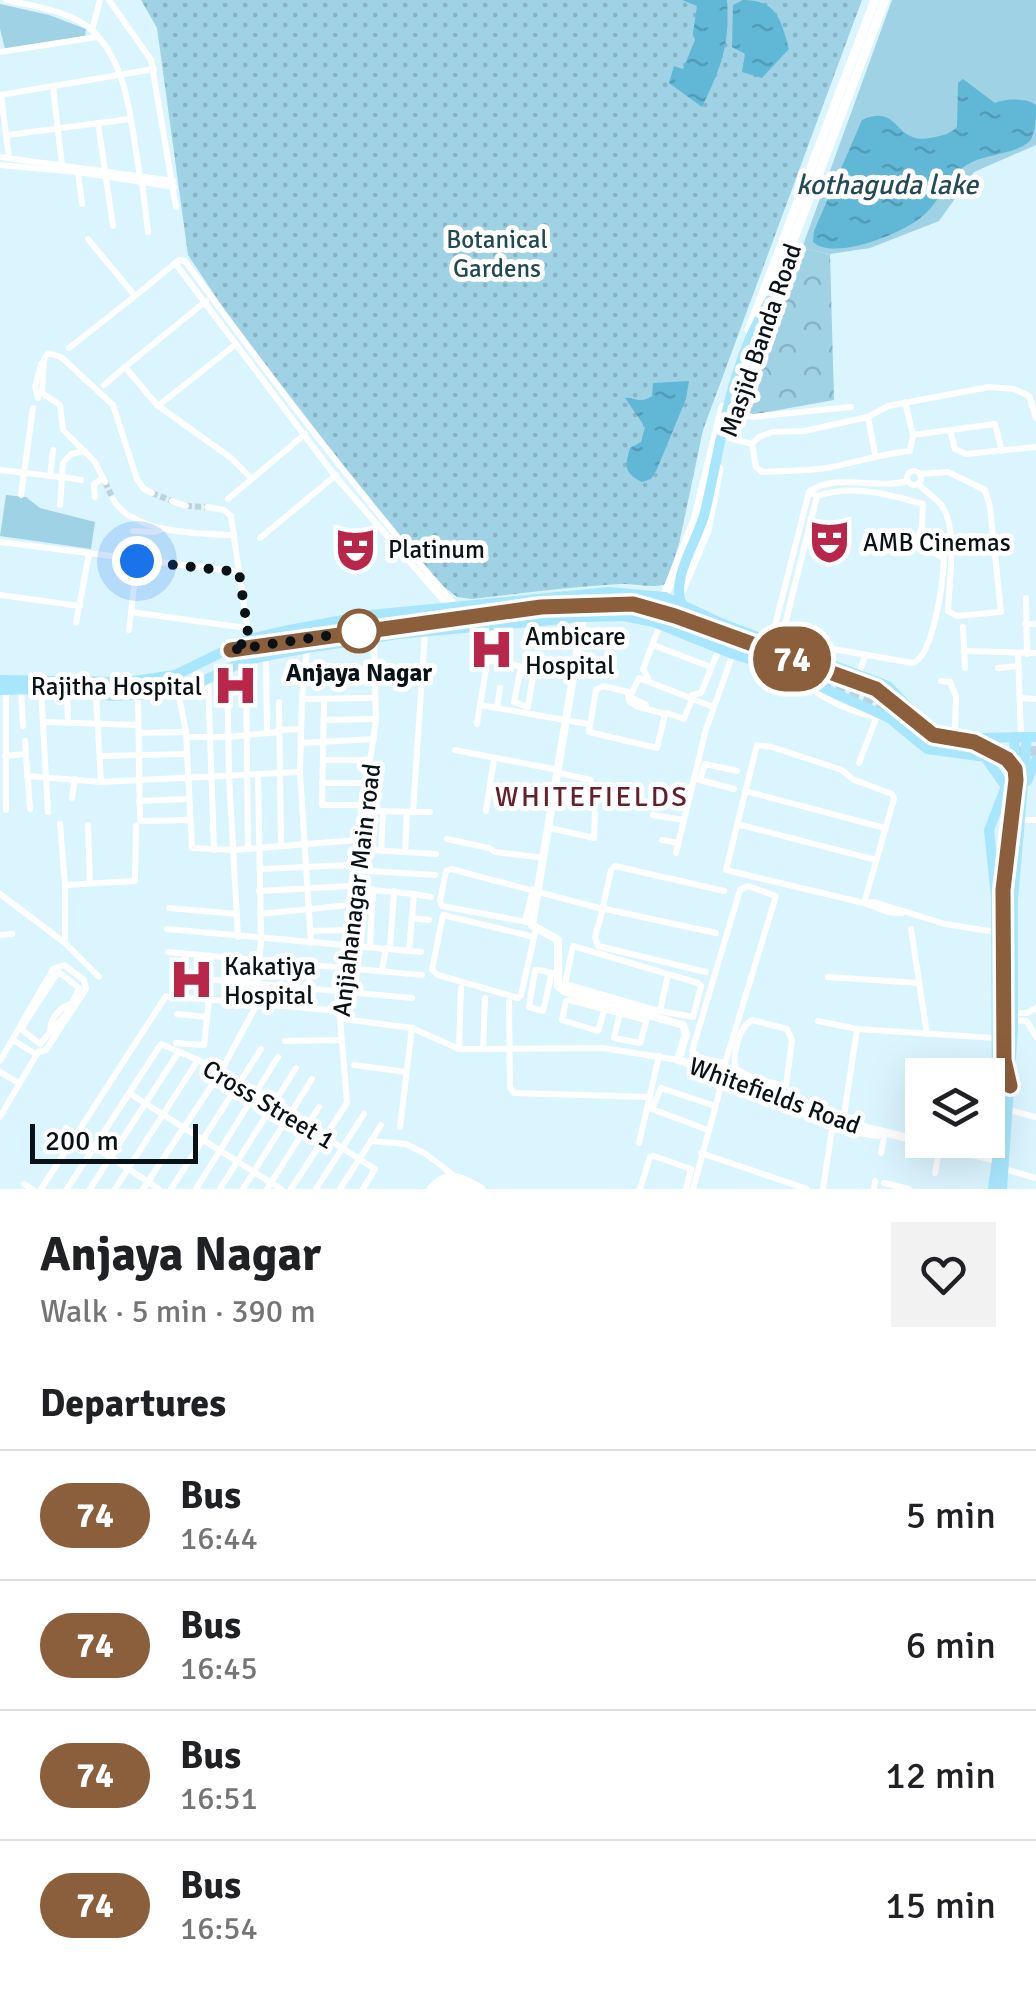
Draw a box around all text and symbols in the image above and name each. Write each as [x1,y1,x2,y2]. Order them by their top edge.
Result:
water label: kothaguda lake [796,168,980,202]
park label: Botanical Gardens [446,224,548,284]
street label: Masjid Banda Road [713,239,808,441]
theatre icon: AMB Cinemas [806,518,854,566]
theatre icon: Platinum [331,525,379,573]
place label: AMB Cinemas [863,527,1011,558]
place label: Platinum [388,534,485,565]
your location [112,536,162,586]
marker: Anjaya Nagar [338,610,380,652]
place label: Ambicare Hospital [525,621,626,681]
hospital icon: Ambicare Hospital [468,626,516,674]
line badge: 74 [747,626,837,692]
text: 74 [773,638,811,681]
place label: Anjaya Nagar [286,657,432,688]
hospital icon: Rajitha Hospital [211,662,259,710]
place label: Rajitha Hospital [31,671,202,702]
street label: Anjiahanagar Main road [326,762,387,1018]
district label: WHITEFIELDS [495,780,689,814]
place label: Kakatiya Hospital [224,951,316,1011]
hospital icon: Kakatiya Hospital [167,956,215,1004]
street label: Whitefields Road [685,1050,865,1141]
street label: Cross Street 1 [197,1053,340,1156]
map controls [905,1058,1005,1158]
button: layers [905,1058,1005,1158]
scale bar [30,1119,198,1164]
text: 200 m [45,1124,119,1158]
button: heart [891,1222,996,1327]
text: Anjaya Nagar [40,1225,321,1284]
text: Walk · 5 min · 390 m [40,1292,316,1331]
text: Departures [40,1380,226,1427]
text: Bus [180,1472,241,1519]
text: 5 min [906,1492,996,1539]
text: 74 [76,1494,114,1537]
text: 16:44 [180,1519,258,1558]
text: Bus [180,1602,241,1649]
text: 6 min [906,1622,996,1669]
text: 74 [76,1624,114,1667]
text: 16:45 [180,1649,258,1688]
text: Bus [180,1732,241,1779]
text: 12 min [885,1752,996,1799]
text: 74 [76,1754,114,1797]
text: 16:51 [180,1779,258,1818]
text: Bus [180,1862,241,1909]
text: 15 min [885,1882,996,1929]
text: 74 [76,1884,114,1927]
text: 16:54 [180,1909,258,1948]

